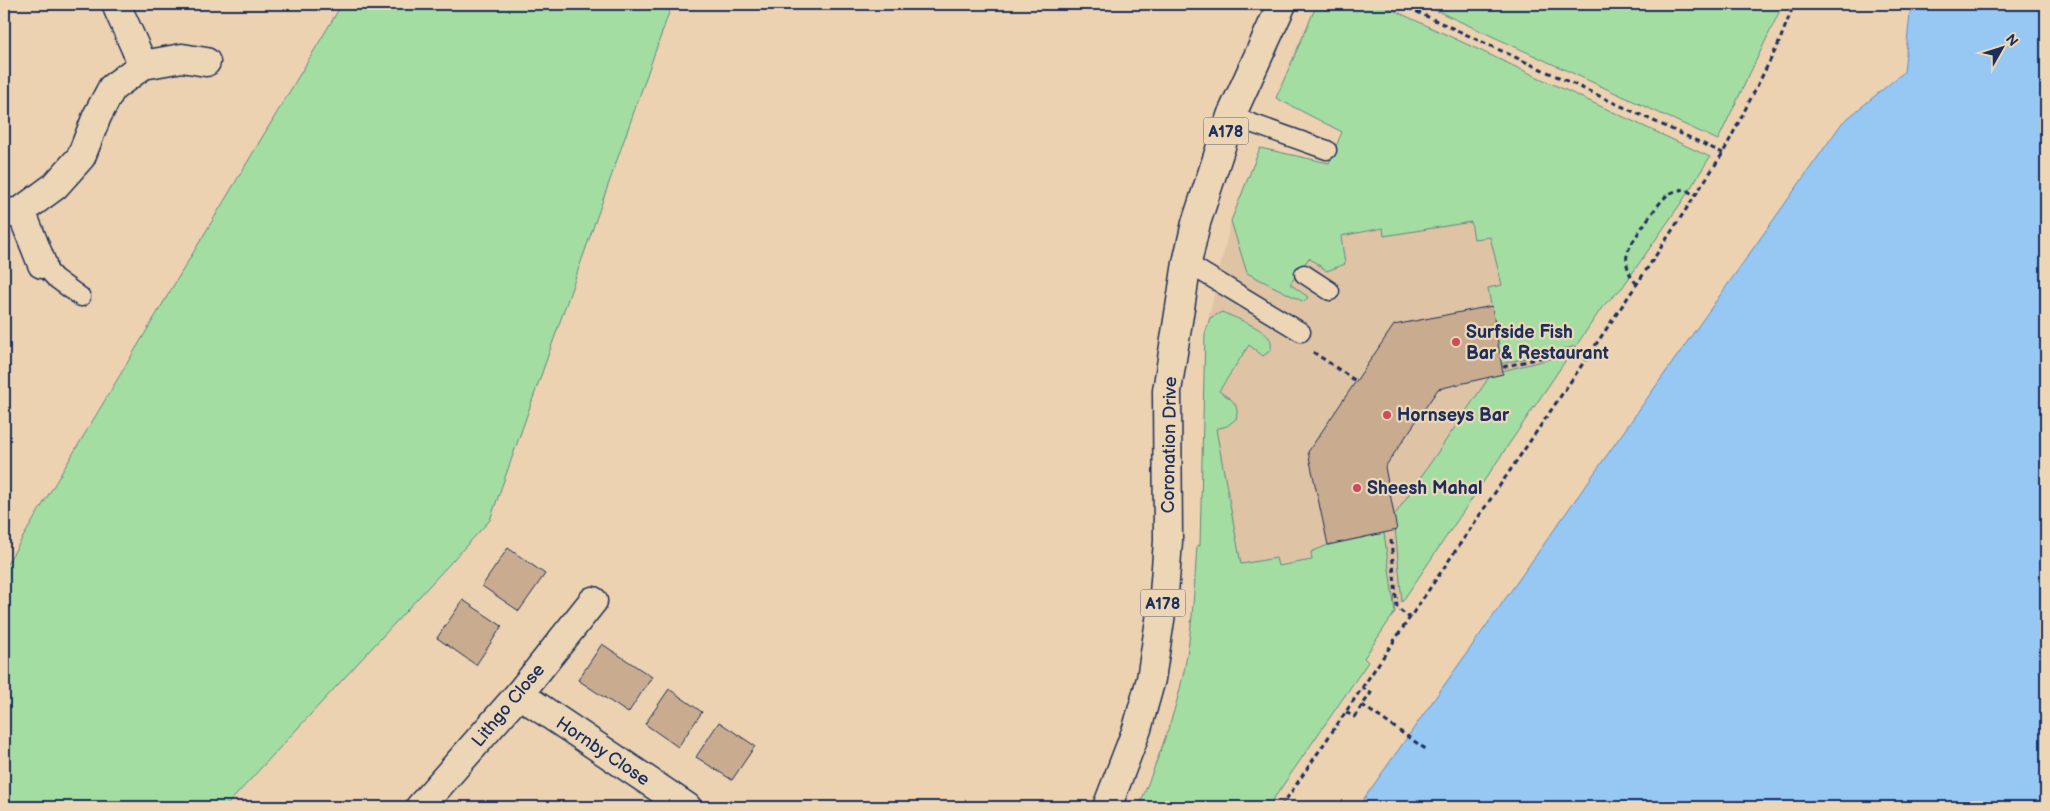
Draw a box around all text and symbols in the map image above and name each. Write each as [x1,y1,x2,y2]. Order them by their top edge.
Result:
north arrow [1978,22,2028,72]
text: N [2002,31,2022,50]
road number: A178 [1204,118,1248,144]
place label: Surfside Fish Bar & Restaurant [1466,322,1609,364]
marker: Surfside Fish Bar & Restaurant [1450,336,1462,348]
street label: Coronation Drive [1158,376,1181,514]
place label: Hornseys Bar [1397,405,1510,426]
marker: Hornseys Bar [1381,409,1393,421]
place label: Sheesh Mahal [1367,478,1483,499]
marker: Sheesh Mahal [1351,482,1363,494]
road number: A178 [1140,590,1186,616]
street label: Lithgo Close [468,659,549,751]
street label: Hornby Close [552,712,654,791]

